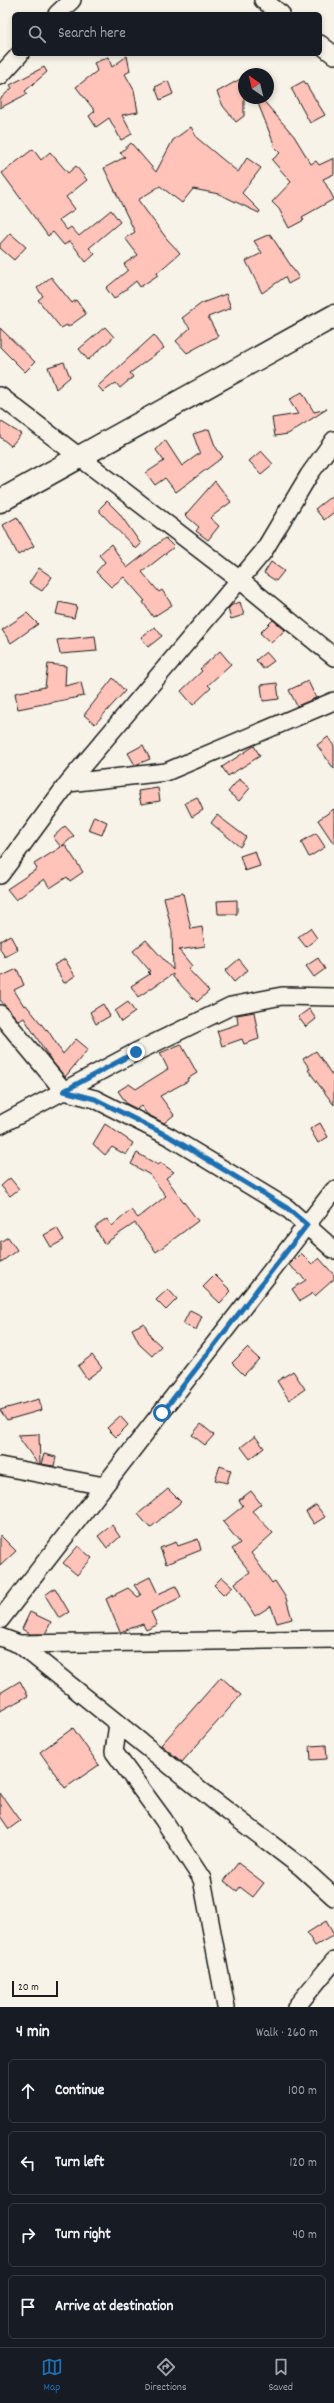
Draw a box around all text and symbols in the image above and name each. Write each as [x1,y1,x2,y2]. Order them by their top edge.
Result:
search box [12,12,322,56]
icon: search [26,23,48,45]
text: Search here [58,23,126,45]
north arrow [238,68,274,104]
route end [127,1043,145,1061]
route start [153,1404,171,1422]
scale bar [12,1979,58,1998]
text: 20 m [18,1980,39,1996]
text: 4 min [16,2021,50,2045]
text: Walk · 260 m [256,2024,318,2043]
icon: ahead [17,2080,39,2102]
text: Continue [55,2080,104,2102]
text: 100 m [288,2082,317,2101]
icon: left [17,2152,39,2174]
text: Turn left [55,2152,104,2174]
text: 120 m [289,2154,317,2173]
icon: right [17,2224,39,2246]
text: Turn right [55,2224,111,2246]
text: 40 m [293,2226,317,2245]
icon: arrive [17,2296,39,2318]
text: Arrive at destination [55,2296,173,2318]
tab: Map [41,2356,63,2396]
tab: Directions [145,2356,187,2396]
tab: Saved [268,2356,293,2396]

